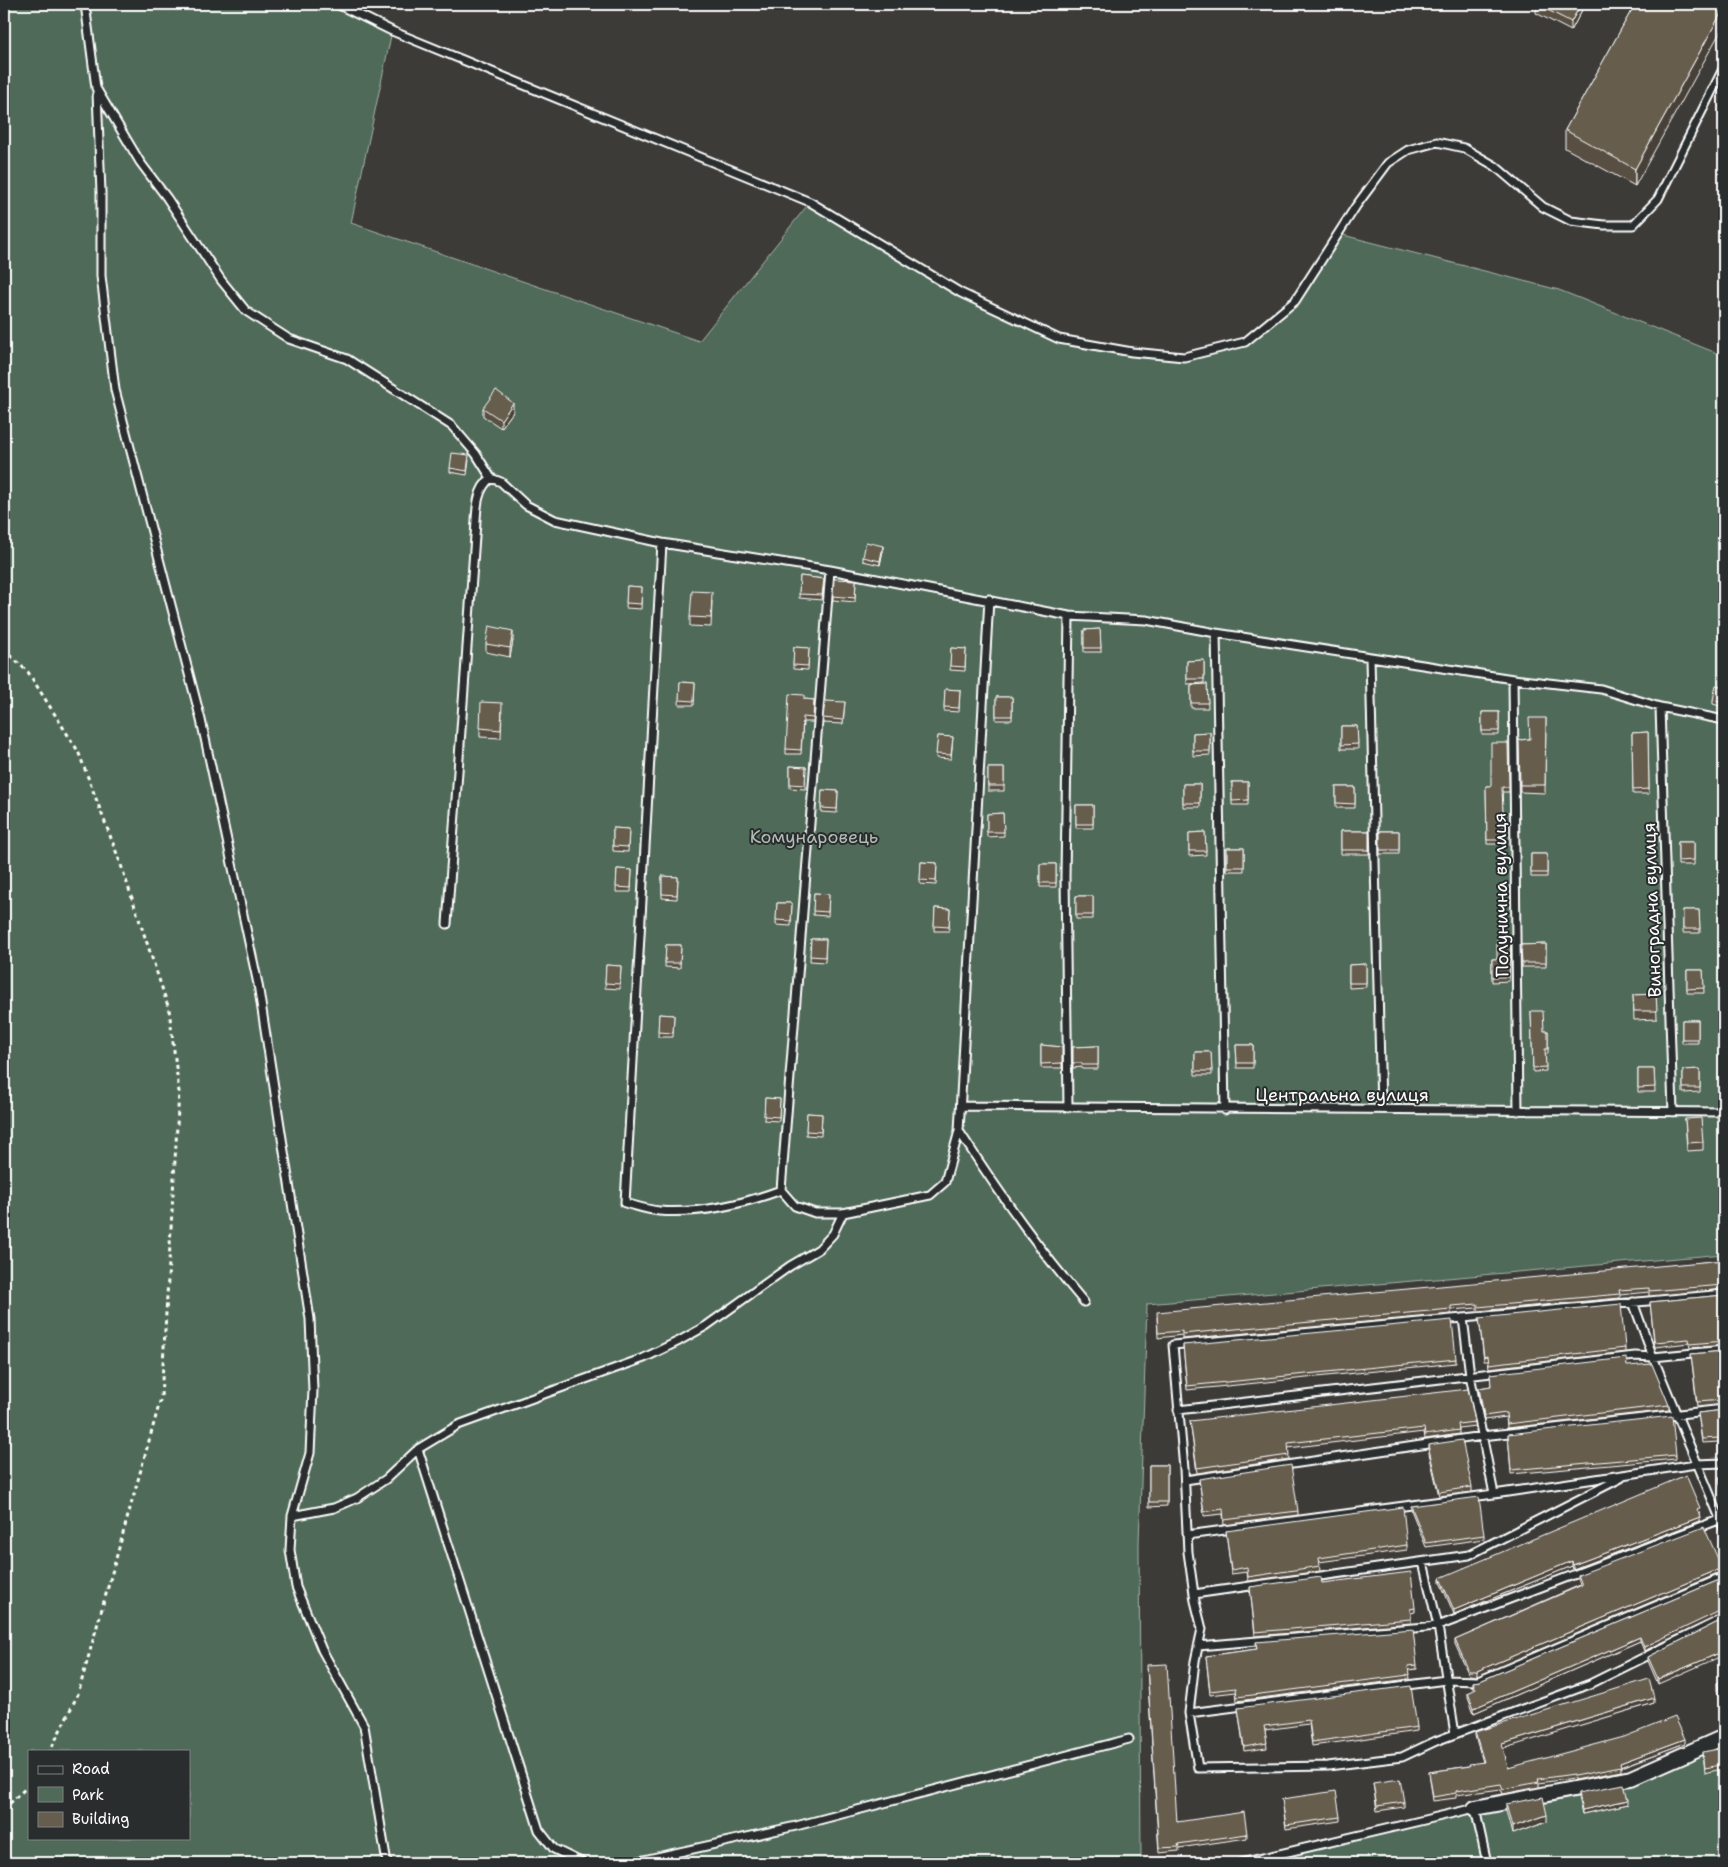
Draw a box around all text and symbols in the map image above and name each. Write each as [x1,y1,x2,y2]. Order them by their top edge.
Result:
street label: Полунична вулиця [1488,813,1514,977]
street label: Виноградна вулиця [1637,822,1667,998]
park label: Комунаровець [750,825,878,849]
street label: Центральна вулиця [1255,1083,1429,1107]
legend [28,1750,190,1840]
text: Road [72,1759,110,1779]
text: Park [72,1785,104,1805]
text: Building [72,1809,129,1829]

